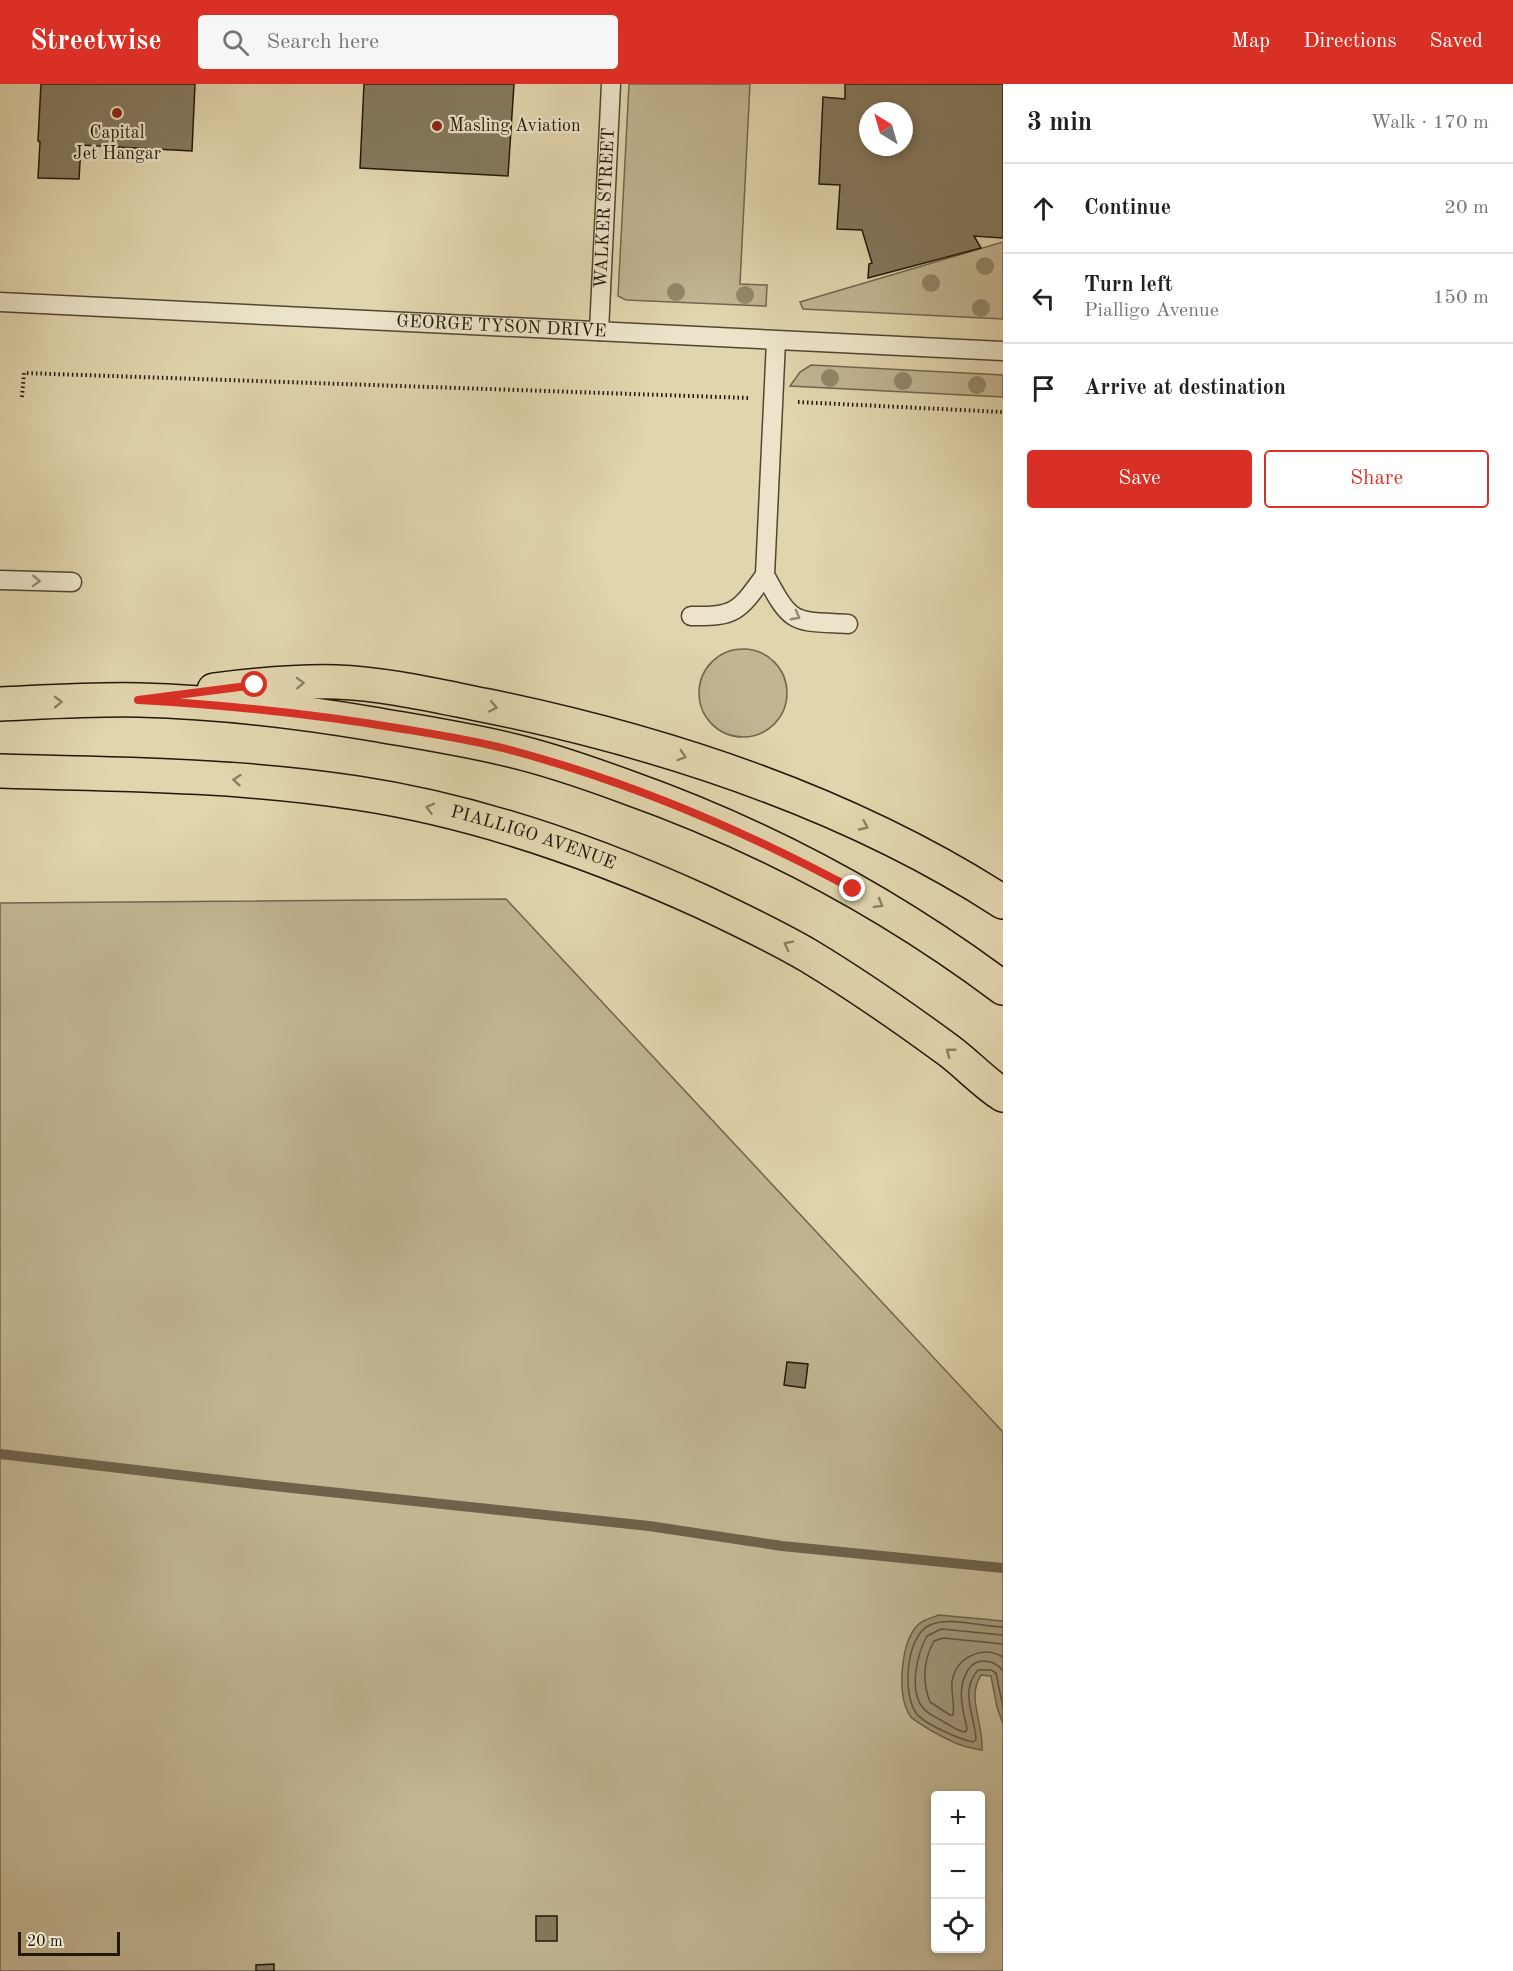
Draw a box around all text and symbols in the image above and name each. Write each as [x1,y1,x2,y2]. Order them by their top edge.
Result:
search box [198,15,618,69]
icon: search [219,26,252,59]
text: Streetwise [30,28,162,56]
text: Search here [267,31,379,53]
text: Map [1231,31,1270,52]
text: Directions [1303,31,1397,52]
text: Saved [1430,31,1483,52]
north arrow [859,102,913,156]
marker: Capital Jet Hangar [110,106,124,120]
text: 3 min [1027,110,1092,136]
text: Walk · 170 m [1370,113,1489,133]
place label: Masling Aviation [449,117,581,135]
marker: Masling Aviation [430,119,444,133]
place label: Capital Jet Hangar [73,124,162,163]
street label: WALKER STREET [592,127,618,289]
icon: ahead [1027,192,1060,225]
text: Continue [1084,197,1171,219]
text: 20 m [1444,198,1489,218]
text: Turn left [1084,274,1173,296]
icon: left [1027,282,1060,315]
text: 150 m [1433,288,1489,308]
text: Pialligo Avenue [1084,301,1219,321]
street label: GEORGE TYSON DRIVE [396,312,607,341]
icon: arrive [1027,372,1060,405]
text: Arrive at destination [1084,377,1286,399]
button: Save [1027,450,1252,508]
button: Share [1264,450,1489,508]
one-way arrow [31,575,40,587]
one-way arrow [790,609,801,621]
route start [241,671,267,697]
one-way arrow [296,676,305,689]
one-way arrow [54,696,63,708]
one-way arrow [488,700,498,713]
one-way arrow [676,748,687,761]
one-way arrow [233,774,242,787]
one-way arrow [425,802,435,815]
street label: PIALLIGO AVENUE [449,803,618,873]
one-way arrow [857,819,868,831]
route end [839,875,865,901]
one-way arrow [873,897,883,908]
one-way arrow [783,941,794,952]
one-way arrow [946,1048,957,1059]
map controls [931,1791,985,1953]
button: + [931,1791,985,1845]
button: − [931,1845,985,1899]
button: locate [931,1899,985,1953]
scale bar [18,1929,120,1956]
text: 20 m [27,1934,63,1950]

